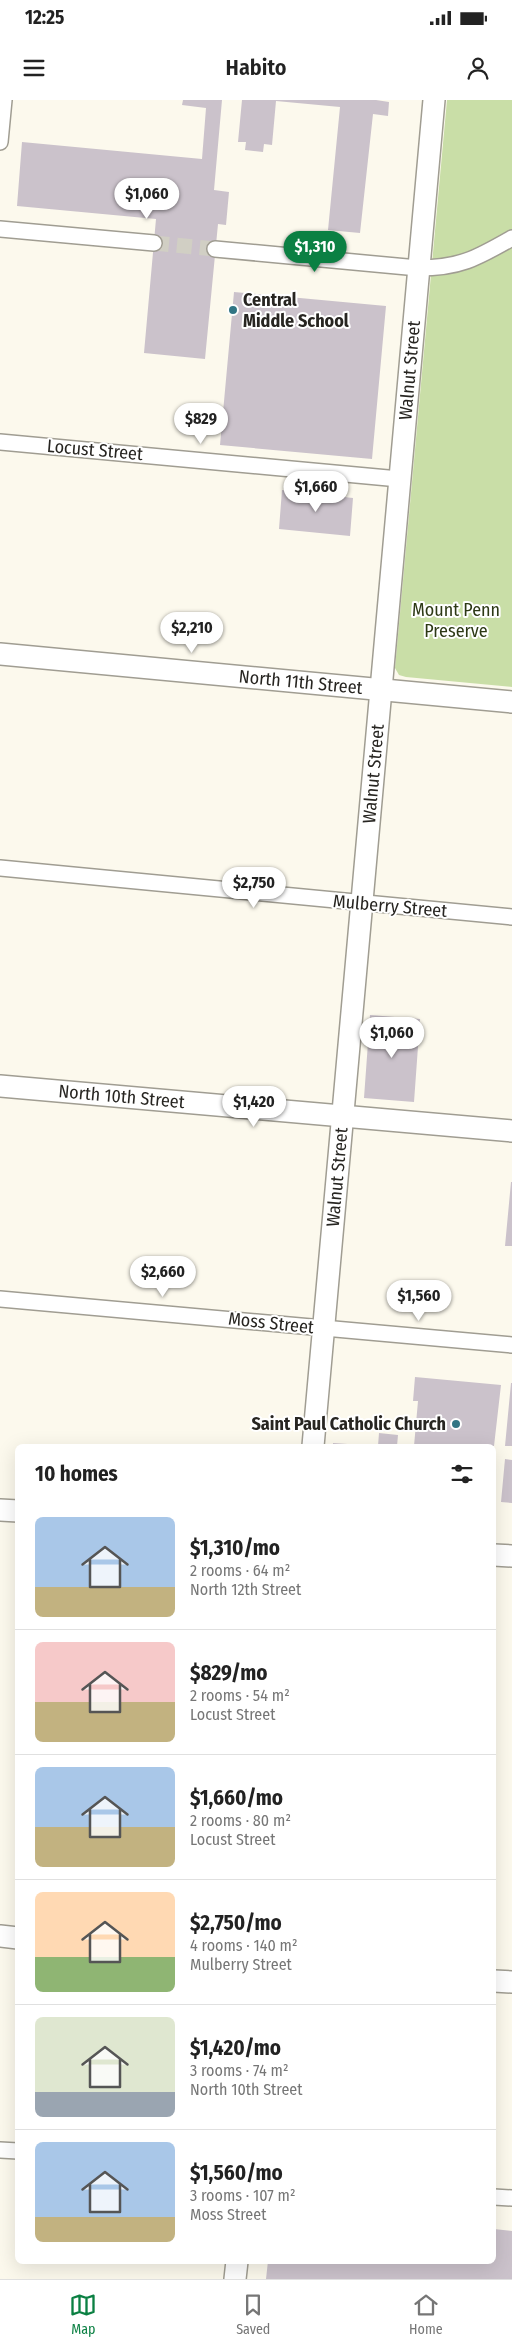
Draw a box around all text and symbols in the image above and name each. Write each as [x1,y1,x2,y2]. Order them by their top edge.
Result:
text: 12:25 [25,6,64,29]
icon: menu [20,54,48,82]
text: Habito [226,54,286,81]
icon: person [464,54,492,82]
pin: $1,060 [106,178,188,220]
text: $1,060 [125,184,169,203]
pin: $1,310 [274,230,356,273]
text: $1,310 [295,237,335,256]
place label: Central Middle School [243,289,349,332]
marker: Central Middle School [227,304,239,316]
street label: Walnut Street [394,320,425,421]
pin: $829 [171,402,231,445]
text: $829 [185,409,217,428]
street label: Locust Street [46,435,144,465]
pin: $1,660 [275,470,357,513]
text: $1,660 [294,477,338,496]
park label: Mount Penn Preserve [412,599,500,642]
pin: $2,210 [151,612,233,654]
text: $2,210 [171,618,213,637]
street label: North 11th Street [238,665,364,699]
street label: Walnut Street [358,723,389,824]
pin: $2,750 [213,866,295,909]
text: $2,750 [233,873,275,892]
street label: Mulberry Street [332,890,448,922]
pin: $1,060 [351,1016,433,1059]
text: $1,060 [370,1023,414,1042]
street label: North 10th Street [57,1080,186,1113]
pin: $1,420 [213,1086,295,1128]
text: $1,420 [233,1092,275,1111]
street label: Walnut Street [322,1126,353,1228]
pin: $2,660 [122,1256,204,1298]
text: $2,660 [141,1262,185,1281]
pin: $1,560 [378,1280,460,1322]
text: $1,560 [398,1286,440,1305]
street label: Moss Street [227,1308,315,1338]
place label: Saint Paul Catholic Church [252,1413,446,1435]
marker: Saint Paul Catholic Church [450,1418,462,1430]
icon: filters [448,1460,476,1488]
text: 10 homes [35,1461,118,1487]
text: $1,310/mo [190,1535,280,1561]
icon: home [75,1537,135,1597]
text: 2 rooms · 64 m² [190,1561,290,1580]
text: North 12th Street [190,1580,301,1599]
text: $829/mo [190,1660,268,1686]
icon: home [75,1662,135,1722]
text: 2 rooms · 54 m² [190,1686,290,1705]
text: Locust Street [190,1705,275,1724]
text: $1,660/mo [190,1785,283,1811]
icon: home [75,1787,135,1847]
text: 2 rooms · 80 m² [190,1811,291,1830]
text: Locust Street [190,1830,275,1849]
text: $2,750/mo [190,1910,282,1936]
icon: home [75,1912,135,1972]
text: 4 rooms · 140 m² [190,1936,298,1955]
text: Mulberry Street [190,1955,292,1974]
text: $1,420/mo [190,2035,281,2061]
icon: home [75,2037,135,2097]
text: 3 rooms · 74 m² [190,2061,288,2080]
text: North 10th Street [190,2080,302,2099]
text: $1,560/mo [190,2160,283,2186]
icon: home [75,2162,135,2222]
text: 3 rooms · 107 m² [190,2186,296,2205]
text: Moss Street [190,2205,266,2224]
tab: Map [69,2291,97,2338]
tab: Saved [236,2291,270,2338]
tab: Home [409,2291,443,2338]

